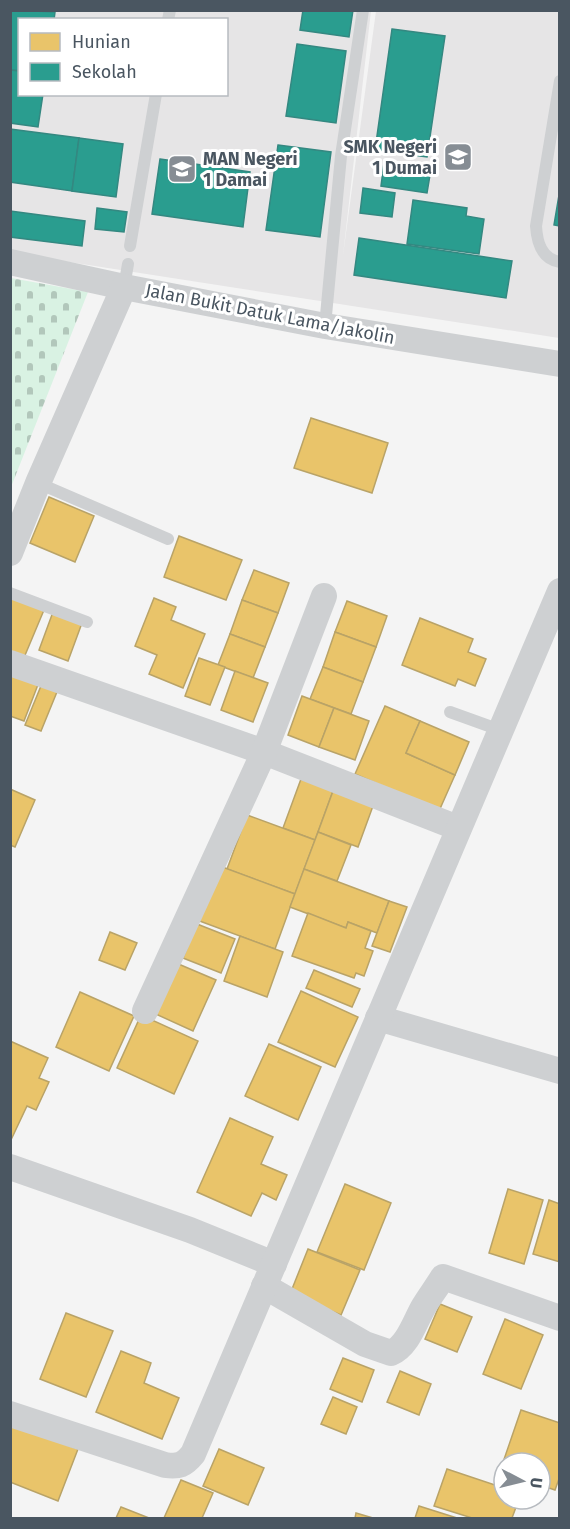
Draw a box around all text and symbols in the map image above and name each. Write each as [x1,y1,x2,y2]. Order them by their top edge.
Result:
legend [18,18,228,96]
text: Hunian [72,31,131,53]
text: Sekolah [72,61,137,83]
place label: SMK Negeri 1 Dumai [343,136,437,179]
school or university icon: SMK Negeri 1 Dumai [442,141,474,173]
place label: MAN Negeri 1 Damai [203,148,298,191]
school or university icon: MAN Negeri 1 Damai [166,153,198,185]
street label: Jalan Bukit Datuk Lama/Jakolin [144,279,396,349]
north arrow [492,1451,552,1511]
text: U [526,1476,546,1489]

